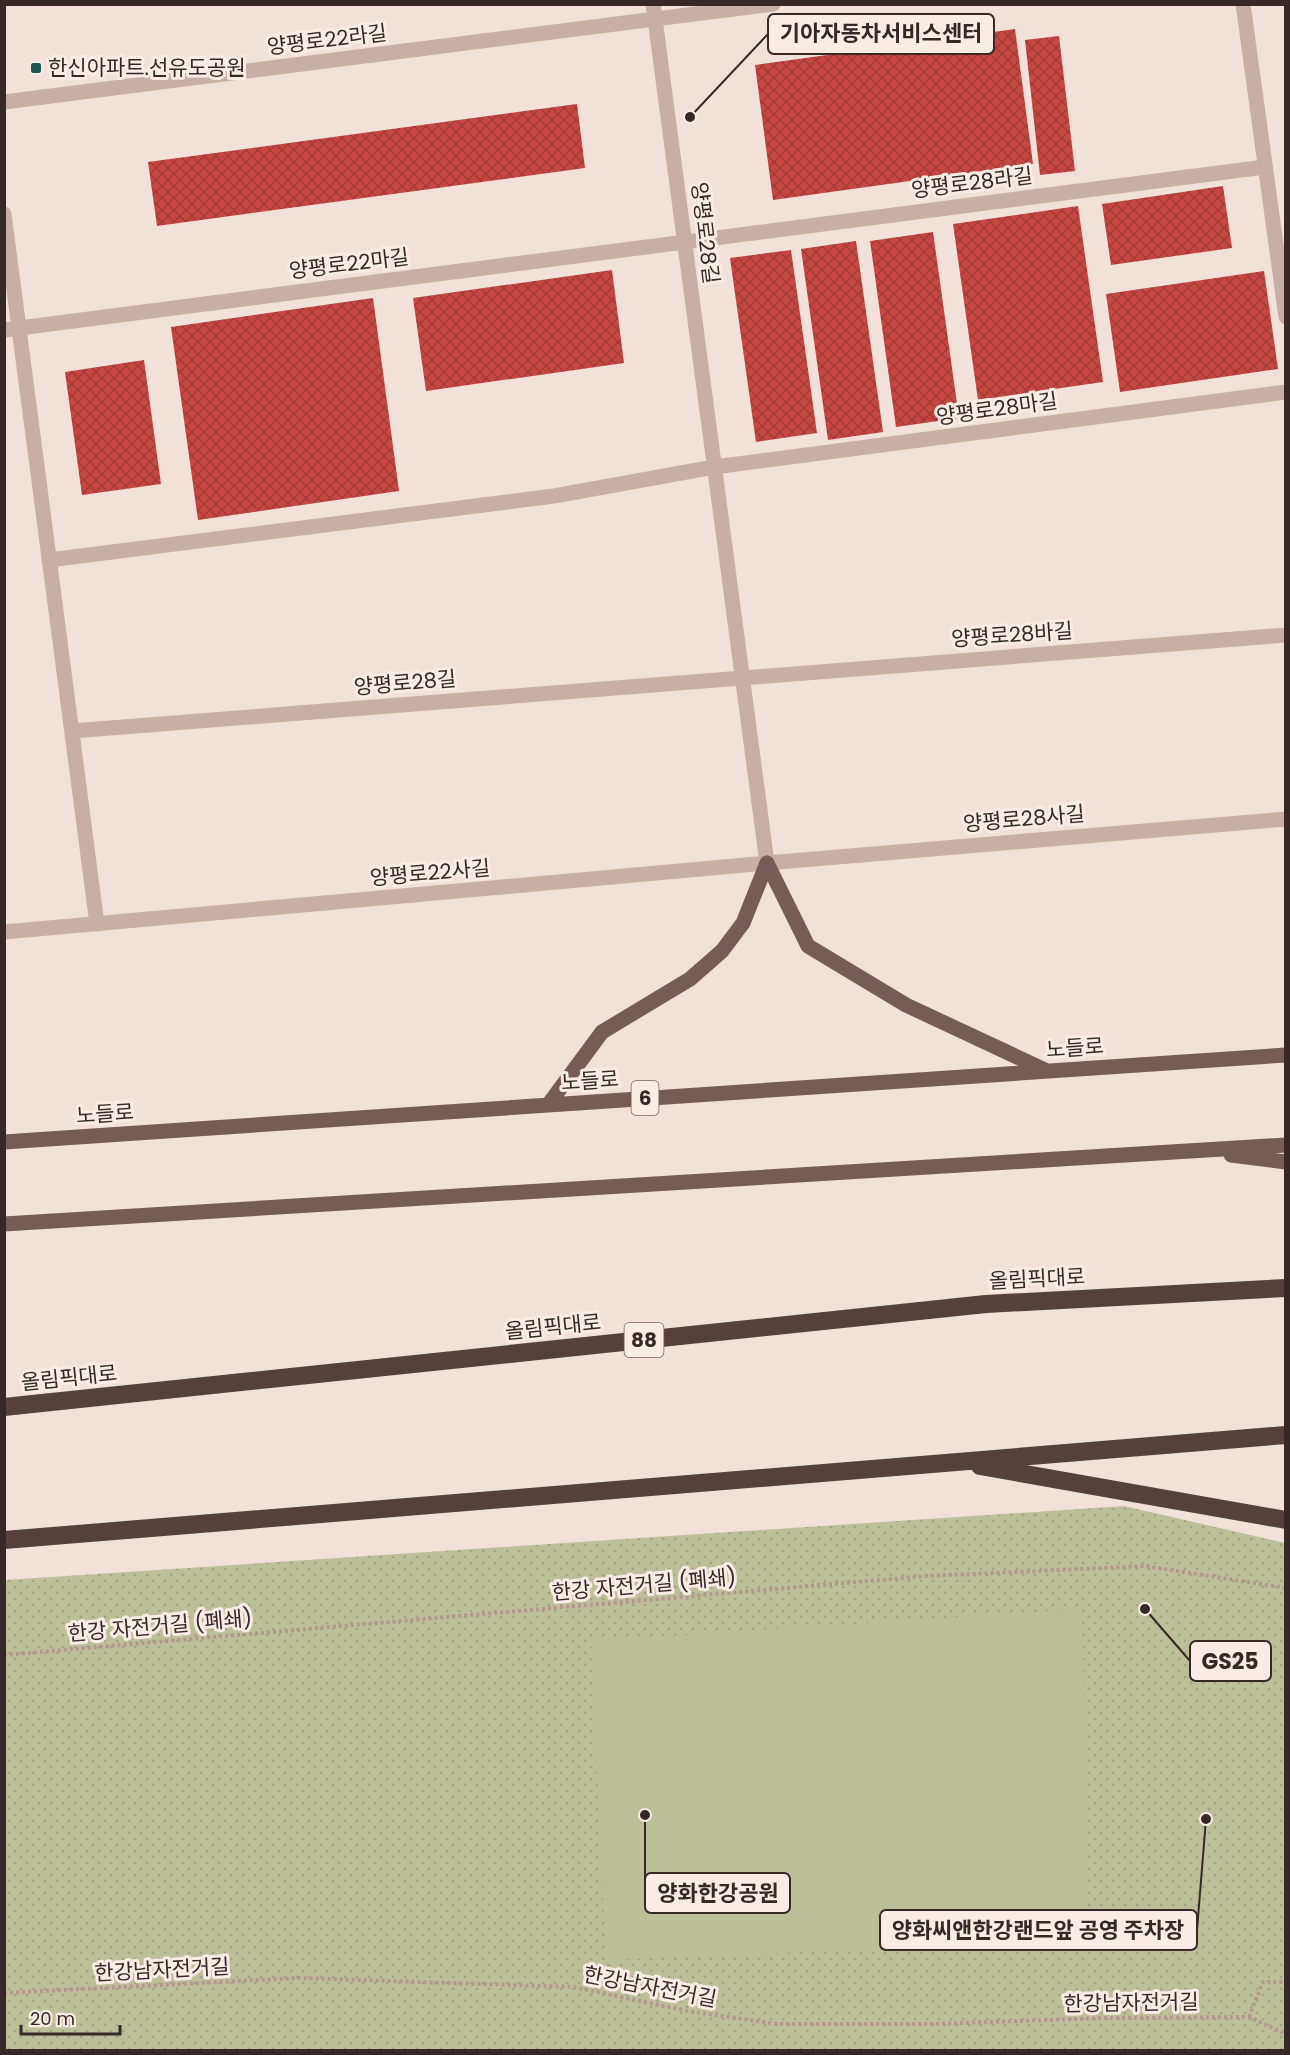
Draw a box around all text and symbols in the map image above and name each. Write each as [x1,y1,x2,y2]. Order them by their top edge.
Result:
callout: 기아자동차서비스센터 [768,14,994,54]
street label: 양평로22라길 [265,18,389,61]
text: 기아자동차서비스센터 [780,18,982,49]
place label: 한신아파트.선유도공원 [48,53,246,82]
marker: 한신아파트.선유도공원 [29,61,43,75]
street label: 양평로28라길 [910,161,1034,204]
street label: 양평로28길 [685,180,726,286]
street label: 양평로22마길 [287,242,411,285]
street label: 양평로28마길 [935,386,1059,431]
street label: 양평로28바길 [950,616,1074,653]
street label: 양평로28길 [353,664,457,701]
street label: 양평로28사길 [962,799,1086,838]
street label: 양평로22사길 [369,853,491,892]
street label: 노들로 [1045,1031,1105,1064]
street label: 노들로 [560,1064,620,1097]
road number: 6 [632,1081,658,1115]
street label: 노들로 [75,1097,135,1130]
street label: 올림픽대로 [988,1261,1086,1296]
street label: 올림픽대로 [503,1307,603,1346]
road number: 88 [624,1323,664,1357]
street label: 올림픽대로 [19,1358,119,1397]
street label: 한강 자전거길 (폐쇄) [551,1562,737,1607]
street label: 한강 자전거길 (폐쇄) [67,1603,253,1648]
callout: GS25 [1190,1641,1271,1681]
text: GS25 [1201,1646,1259,1677]
callout: 양화한강공원 [645,1873,790,1913]
text: 양화한강공원 [657,1878,779,1909]
callout: 양화씨앤한강랜드앞 공영 주차장 [880,1910,1197,1950]
text: 양화씨앤한강랜드앞 공영 주차장 [892,1915,1184,1946]
street label: 한강남자전거길 [94,1951,230,1988]
street label: 한강남자전거길 [581,1959,719,2014]
street label: 한강남자전거길 [1063,1987,1199,2018]
scale bar [21,1998,120,2036]
text: 20 m [30,2006,75,2031]

